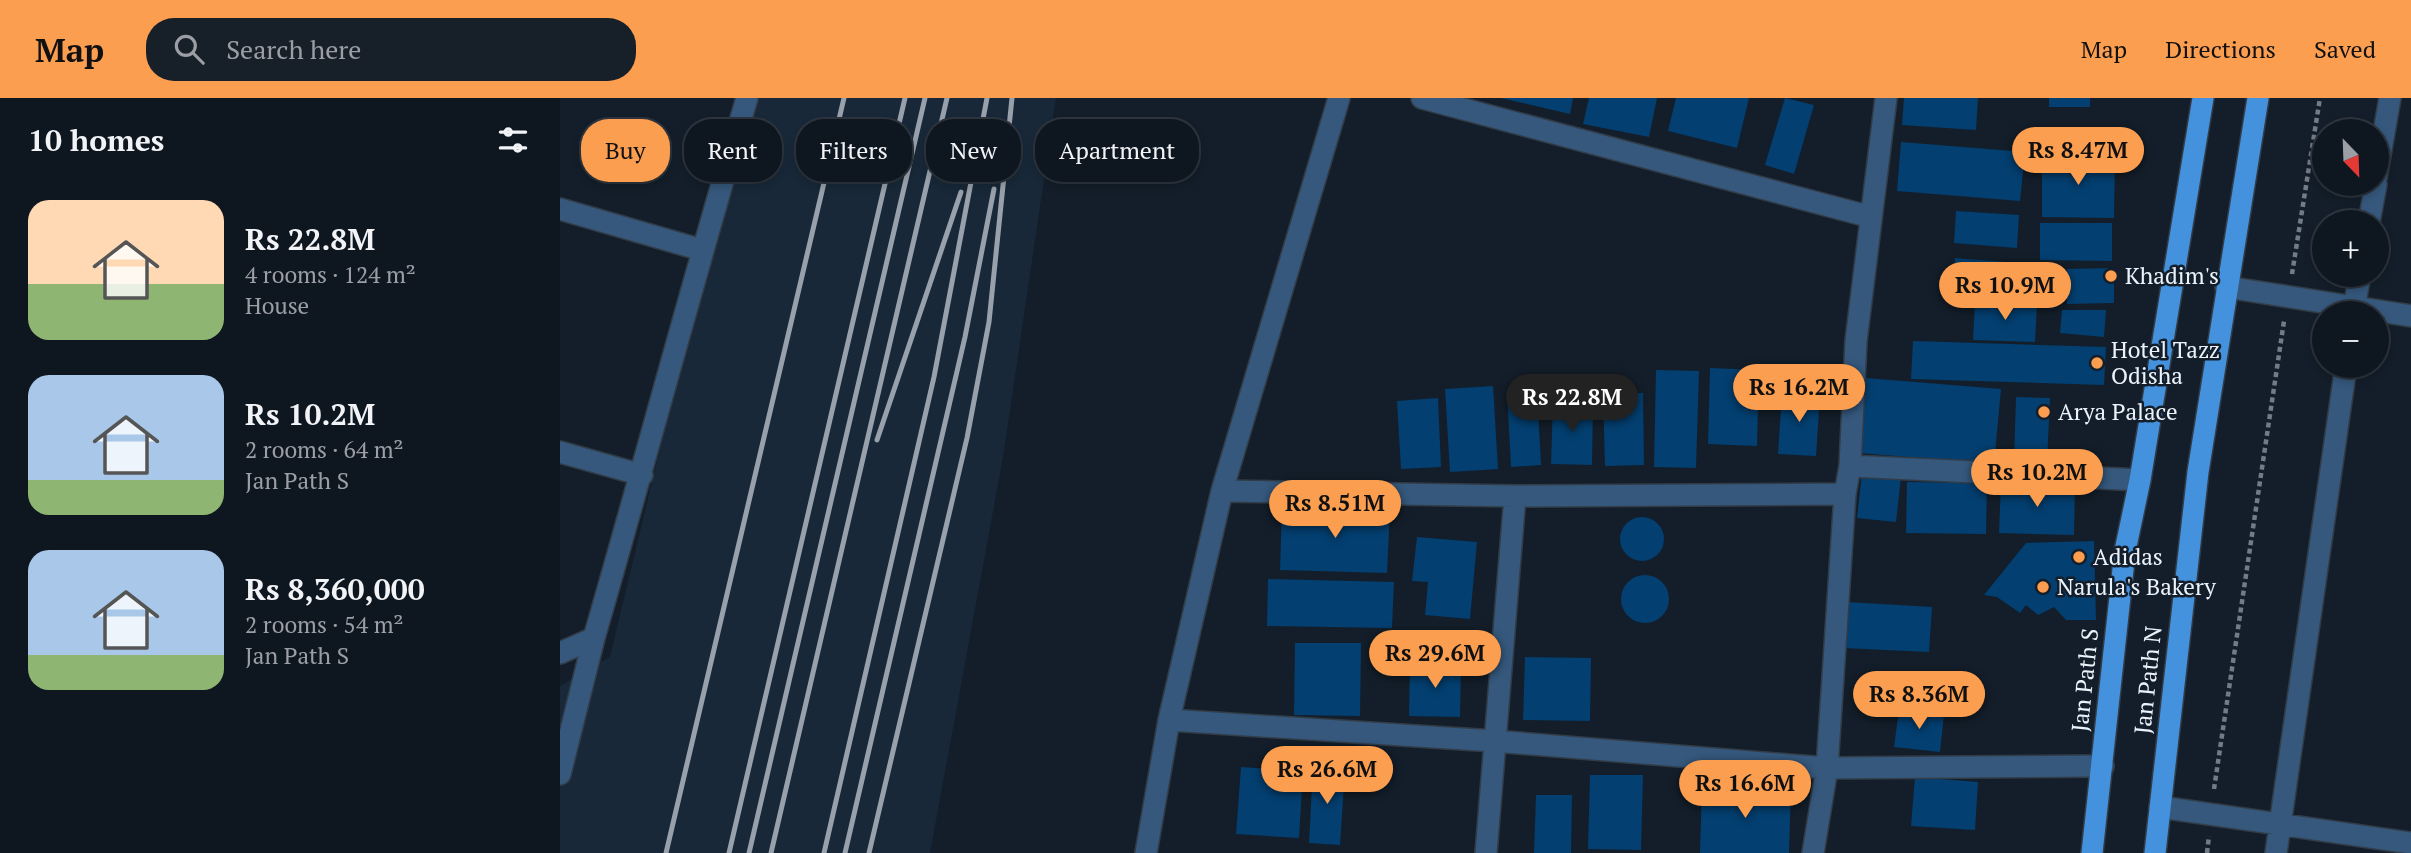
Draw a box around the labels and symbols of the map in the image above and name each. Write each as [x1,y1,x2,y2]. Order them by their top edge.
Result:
north arrow [2312,119,2389,196]
pin: Rs 8.47M [2006,127,2150,187]
place label: Khadim's [2125,260,2219,291]
pin: Rs 10.9M [1933,262,2077,322]
marker: Khadim's [2103,268,2119,284]
place label: Hotel Tazz Odisha [2111,334,2220,391]
marker: Hotel Tazz Odisha [2089,355,2105,371]
pin: Rs 16.2M [1727,364,1871,424]
pin: Rs 22.8M [1500,374,1644,434]
place label: Arya Palace [2058,396,2177,427]
marker: Arya Palace [2036,404,2052,420]
pin: Rs 10.2M [1965,450,2109,509]
pin: Rs 8.51M [1263,480,1407,540]
place label: Adidas [2093,541,2163,572]
marker: Adidas [2071,549,2087,565]
place label: Narula's Bakery [2057,571,2216,602]
marker: Narula's Bakery [2035,579,2051,595]
street label: Jan Path N [2126,624,2169,736]
street label: Jan Path S [2064,627,2105,733]
pin: Rs 29.6M [1363,630,1507,690]
pin: Rs 8.36M [1847,672,1991,731]
pin: Rs 26.6M [1255,746,1399,806]
pin: Rs 16.6M [1673,760,1817,820]

